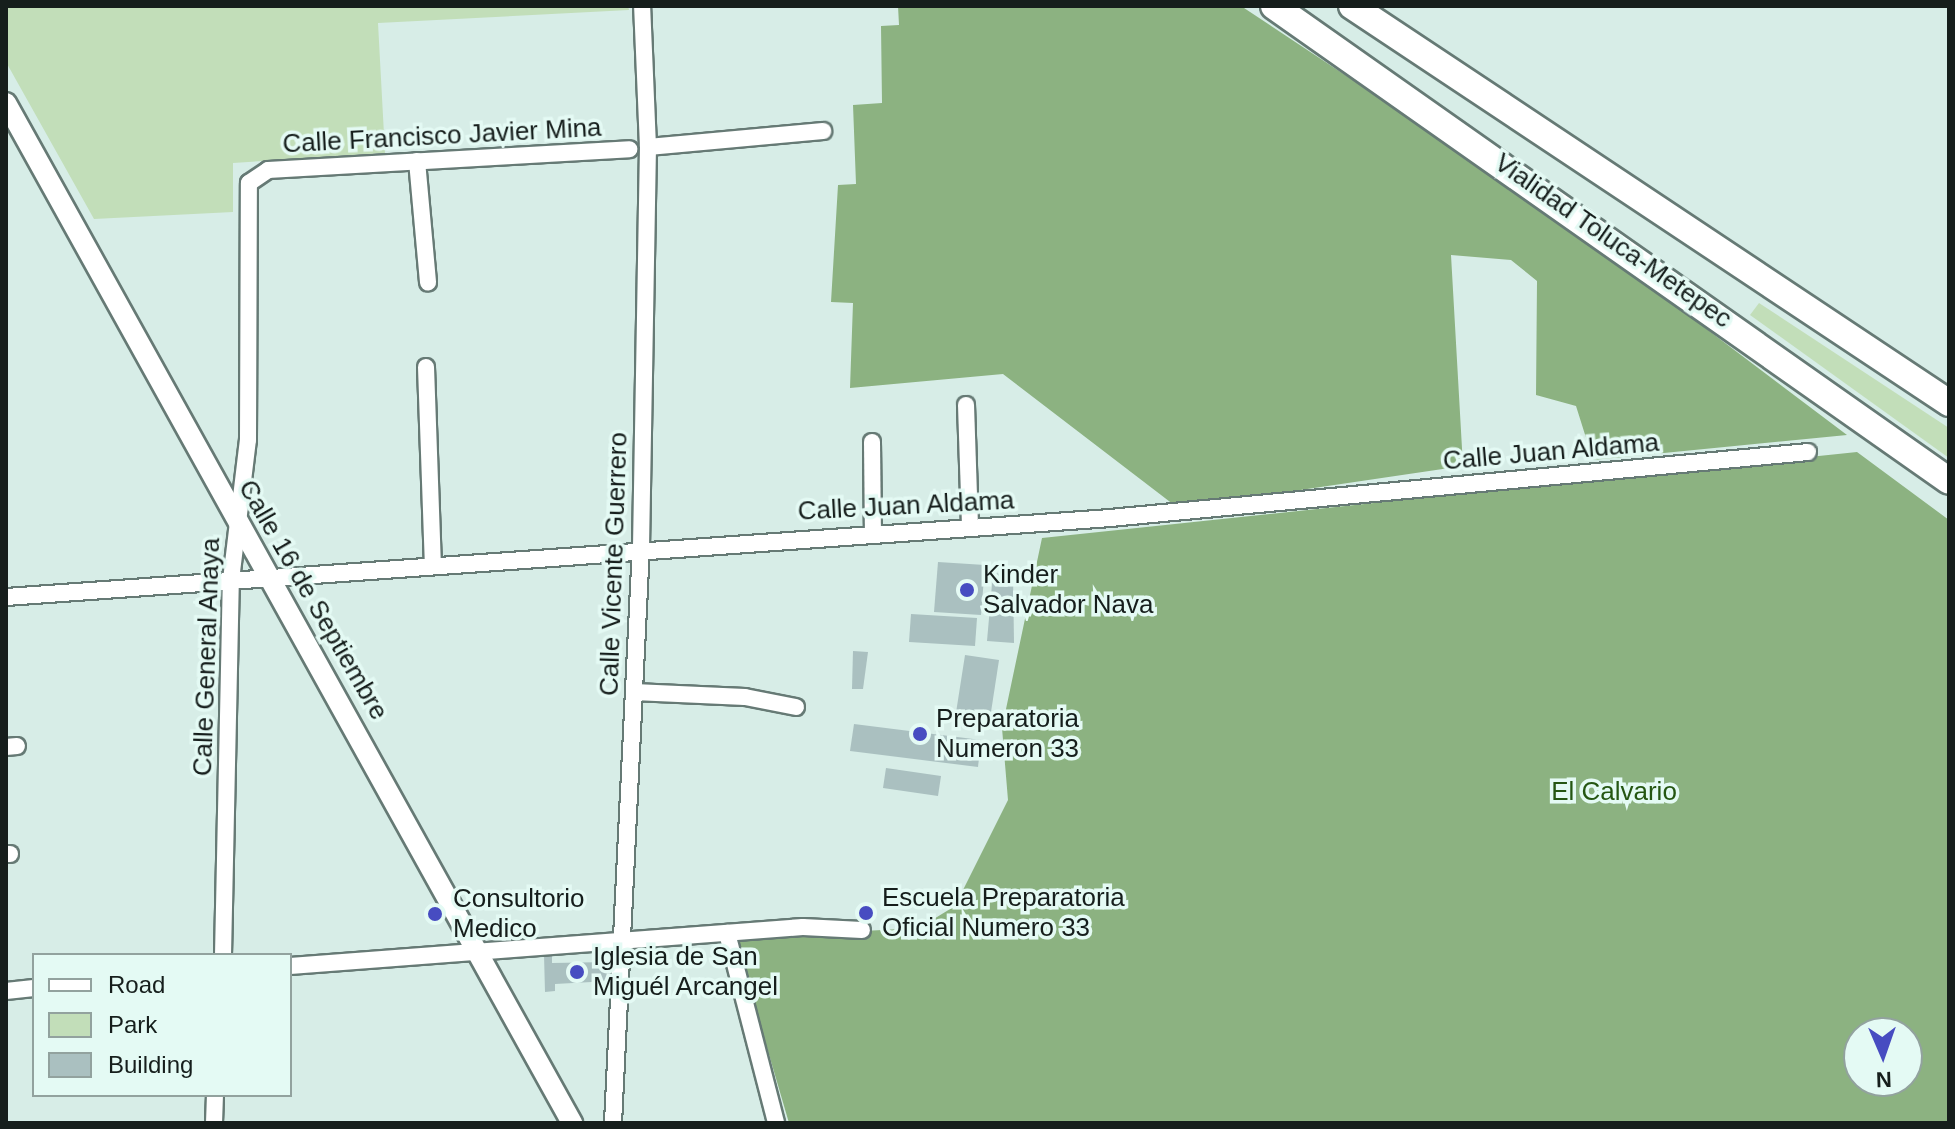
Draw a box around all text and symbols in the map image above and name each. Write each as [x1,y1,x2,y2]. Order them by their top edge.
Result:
street label: Calle Francisco Javier Mina [282,112,602,160]
street label: Vialidad Toluca-Metepec [1488,147,1738,335]
street label: Calle Juan Aldama [1441,427,1661,477]
street label: Calle Vicente Guerrero [594,432,634,696]
street label: Calle 16 de Septiembre [232,475,394,725]
street label: Calle Juan Aldama [796,485,1016,527]
street label: Calle General Anaya [187,537,227,777]
place label: Kinder Salvador Nava [983,559,1154,620]
marker: Kinder Salvador Nava [958,581,976,599]
place label: Preparatoria Numeron 33 [936,703,1079,764]
marker: Preparatoria Numeron 33 [911,725,929,743]
park label: El Calvario [1551,776,1677,808]
place label: Escuela Preparatoria Oficial Numero 33 [882,882,1125,944]
place label: Consultorio Medico [453,883,585,944]
marker: Consultorio Medico [424,903,446,925]
marker: Escuela Preparatoria Oficial Numero 33 [857,904,875,922]
place label: Iglesia de San Miguél Arcangel [593,941,779,1002]
legend [32,953,292,1097]
marker: Iglesia de San Miguél Arcangel [568,963,586,981]
text: Road [108,971,165,998]
text: Park [108,1011,157,1038]
north arrow [1843,1017,1923,1097]
text: Building [108,1051,193,1078]
text: N [1875,1067,1892,1092]

